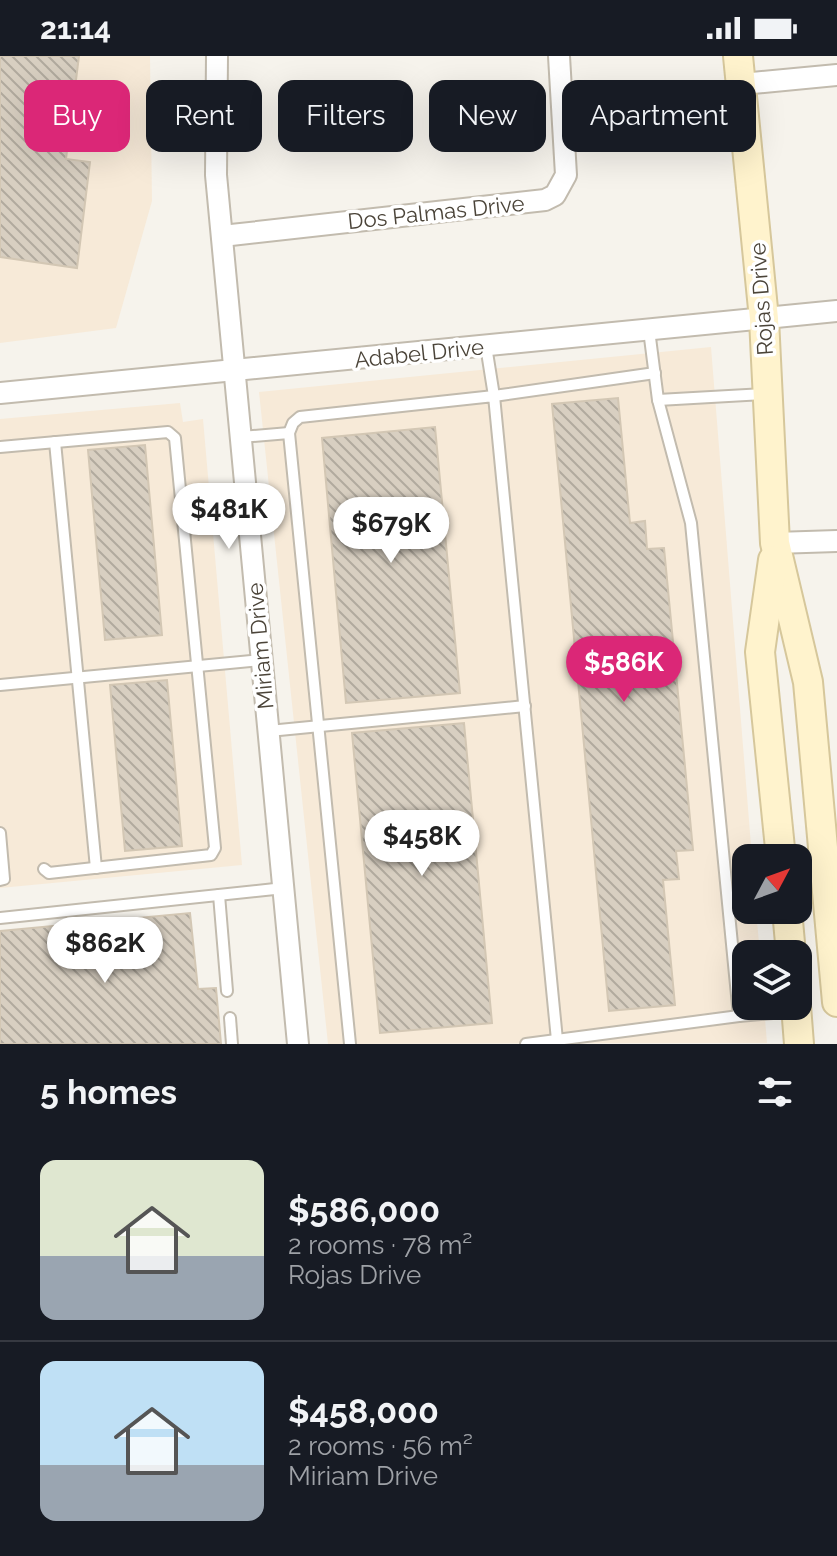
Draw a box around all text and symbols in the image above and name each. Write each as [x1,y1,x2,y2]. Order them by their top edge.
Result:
text: 21:14 [40,11,111,46]
chip: Buy [24,80,130,152]
chip: Rent [146,80,262,152]
chip: Filters [278,80,413,152]
chip: New [429,80,546,152]
chip: Apartment [562,80,756,152]
street label: Dos Palmas Drive [346,190,526,234]
street label: Rojas Drive [744,242,778,356]
street label: Adabel Drive [353,333,485,373]
pin: $481K [173,483,285,551]
text: $481K [190,494,268,524]
pin: $679K [335,497,447,565]
text: $679K [351,508,431,538]
street label: Miriam Drive [242,582,278,710]
pin: $586K [568,636,680,704]
text: $586K [584,647,664,677]
pin: $458K [366,810,478,878]
text: $458K [383,821,461,851]
north arrow [732,844,812,924]
map controls [732,844,812,1020]
pin: $862K [49,917,161,985]
text: $862K [65,928,145,958]
button: layers [732,940,812,1020]
icon: filters [753,1070,797,1114]
text: 5 homes [40,1072,177,1112]
text: $586,000 [288,1190,440,1230]
icon: home [104,1192,200,1288]
text: 2 rooms · 78 m² [288,1230,472,1260]
text: Rojas Drive [288,1260,421,1290]
text: $458,000 [288,1391,439,1431]
icon: home [104,1393,200,1489]
text: 2 rooms · 56 m² [288,1431,473,1461]
text: Miriam Drive [288,1461,438,1491]

